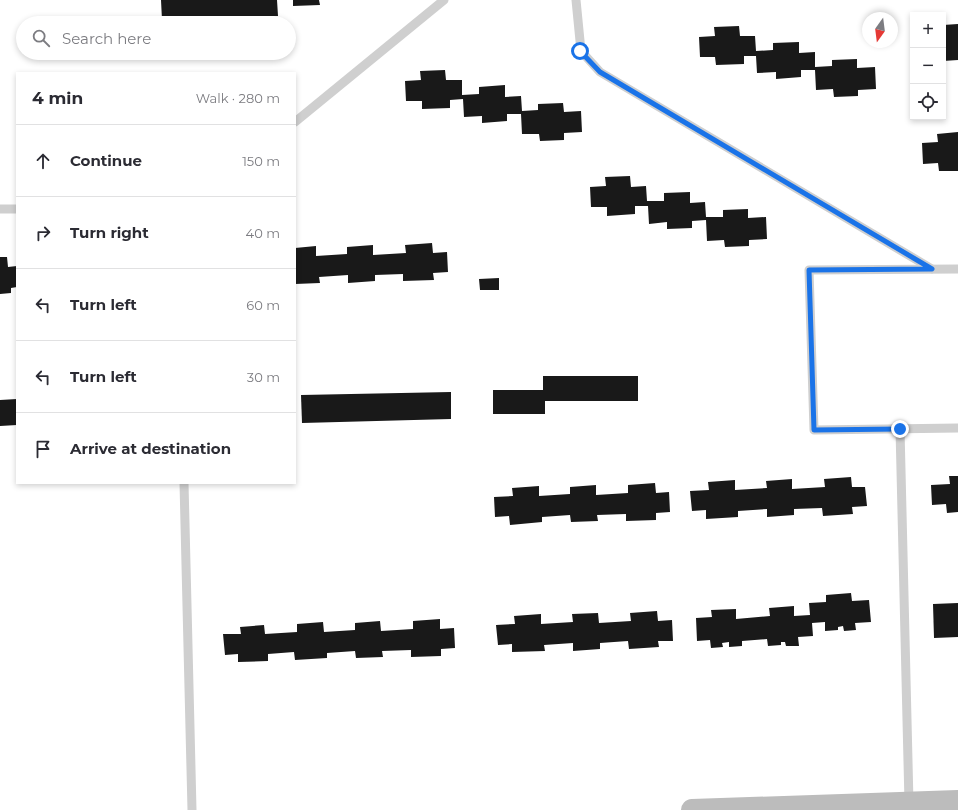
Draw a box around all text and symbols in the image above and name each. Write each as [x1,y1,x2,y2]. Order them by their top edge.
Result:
north arrow [862,12,898,48]
map controls [910,12,946,120]
button: + [910,12,946,48]
search box [16,16,296,60]
icon: search [30,27,52,49]
text: Search here [62,29,151,48]
route start [571,42,589,60]
button: − [910,48,946,84]
button: locate [910,84,946,120]
text: 4 min [32,88,83,108]
text: Walk · 280 m [196,90,280,106]
icon: ahead [32,150,54,172]
text: Continue [70,151,142,170]
text: 150 m [242,153,280,169]
icon: right [32,222,54,244]
text: Turn right [70,223,149,242]
text: 40 m [246,225,280,241]
icon: left [32,294,54,316]
text: Turn left [70,295,137,314]
text: 60 m [246,297,280,313]
icon: left [32,366,54,388]
text: Turn left [70,367,137,386]
text: 30 m [247,369,280,385]
route end [891,420,909,438]
icon: arrive [32,438,54,460]
text: Arrive at destination [70,439,231,458]

